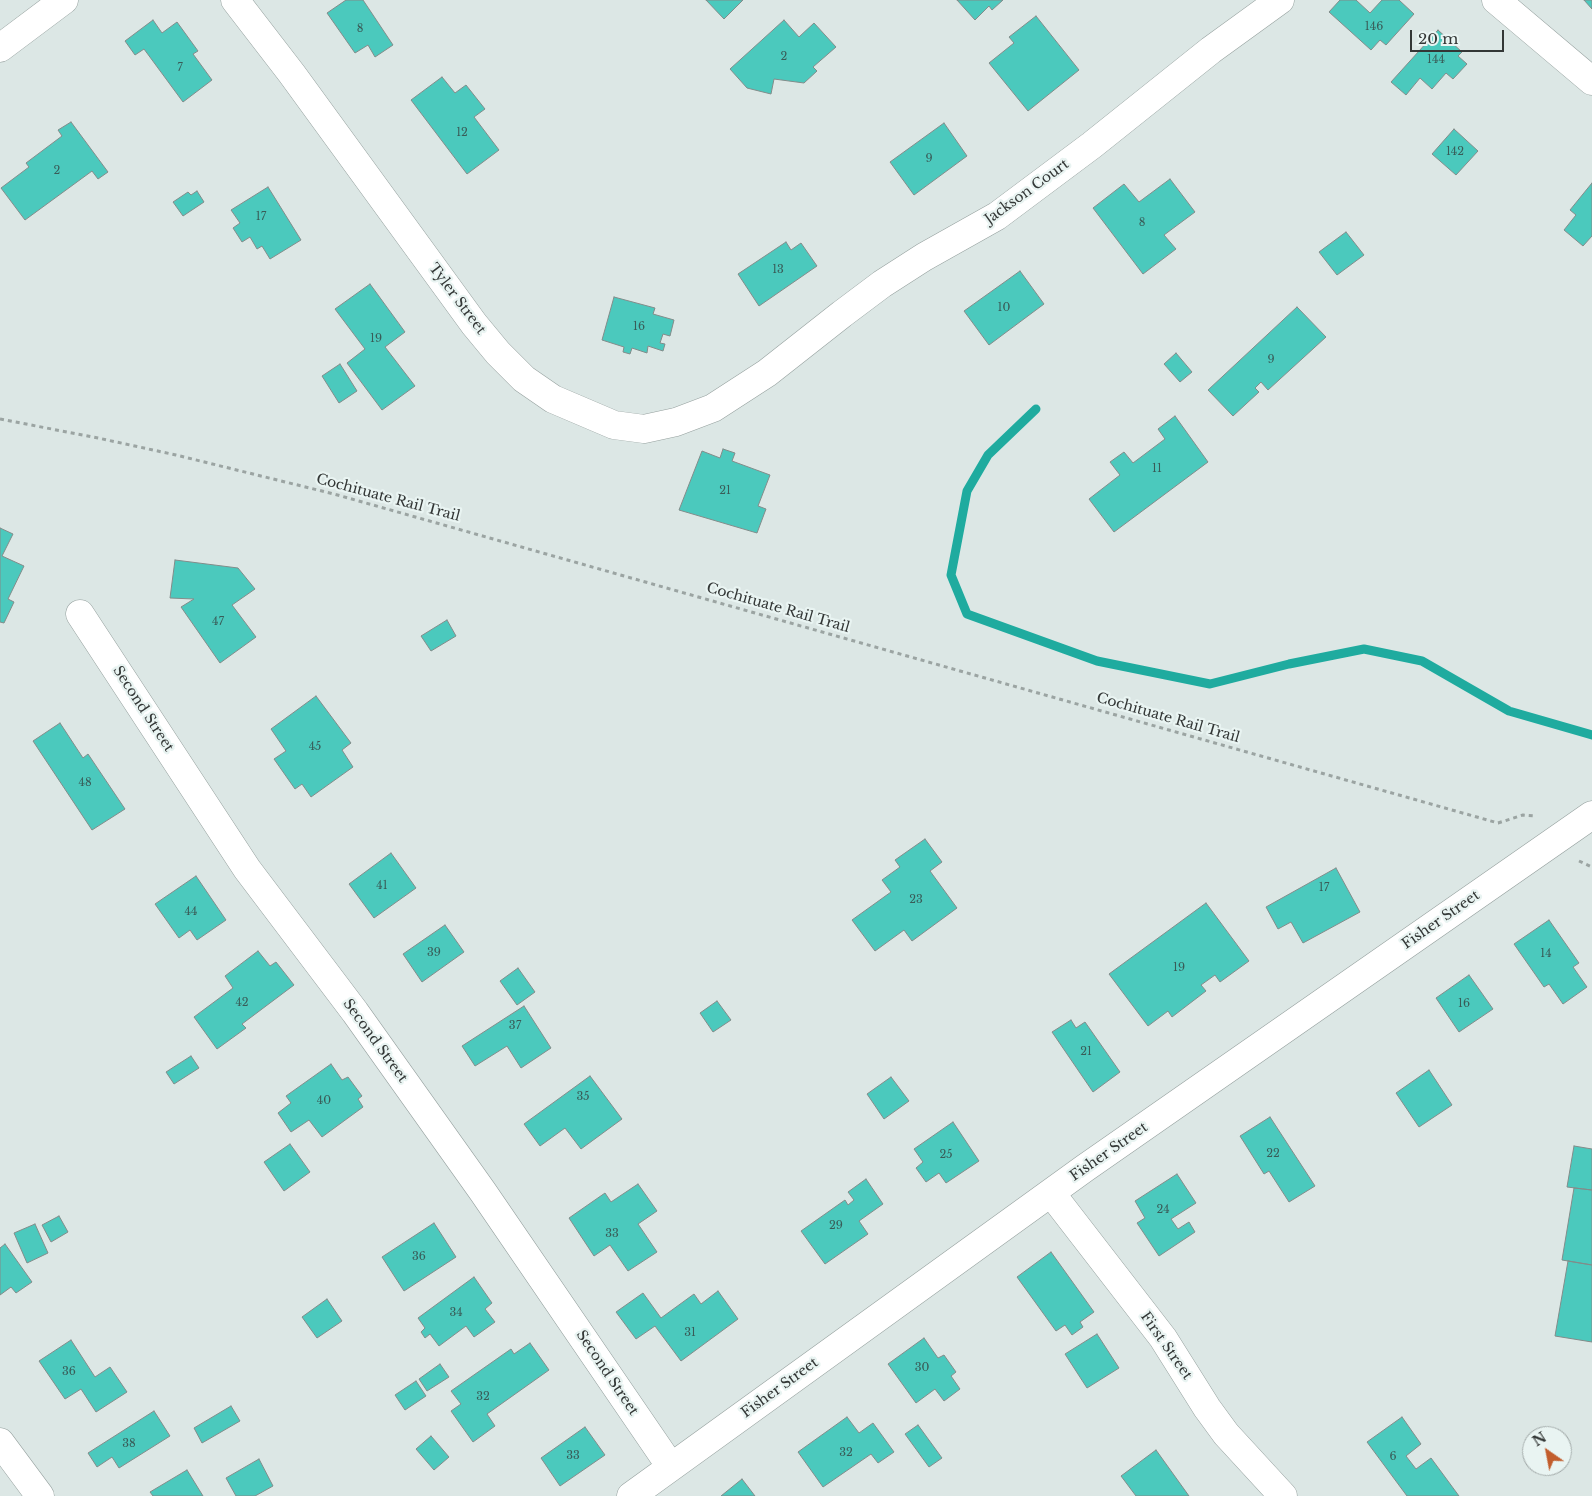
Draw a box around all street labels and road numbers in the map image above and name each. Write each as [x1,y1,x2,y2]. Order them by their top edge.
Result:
street label: Jackson Court [982,156,1072,228]
street label: Tyler Street [425,260,489,338]
street label: Cochituate Rail Trail [314,471,462,525]
street label: Cochituate Rail Trail [704,580,852,636]
street label: Second Street [109,663,177,755]
street label: Cochituate Rail Trail [1094,690,1242,746]
street label: Fisher Street [1399,887,1483,953]
street label: Second Street [339,996,411,1086]
street label: Fisher Street [1067,1119,1151,1185]
street label: First Street [1137,1309,1195,1383]
street label: Second Street [572,1327,642,1419]
street label: Fisher Street [738,1354,822,1422]

